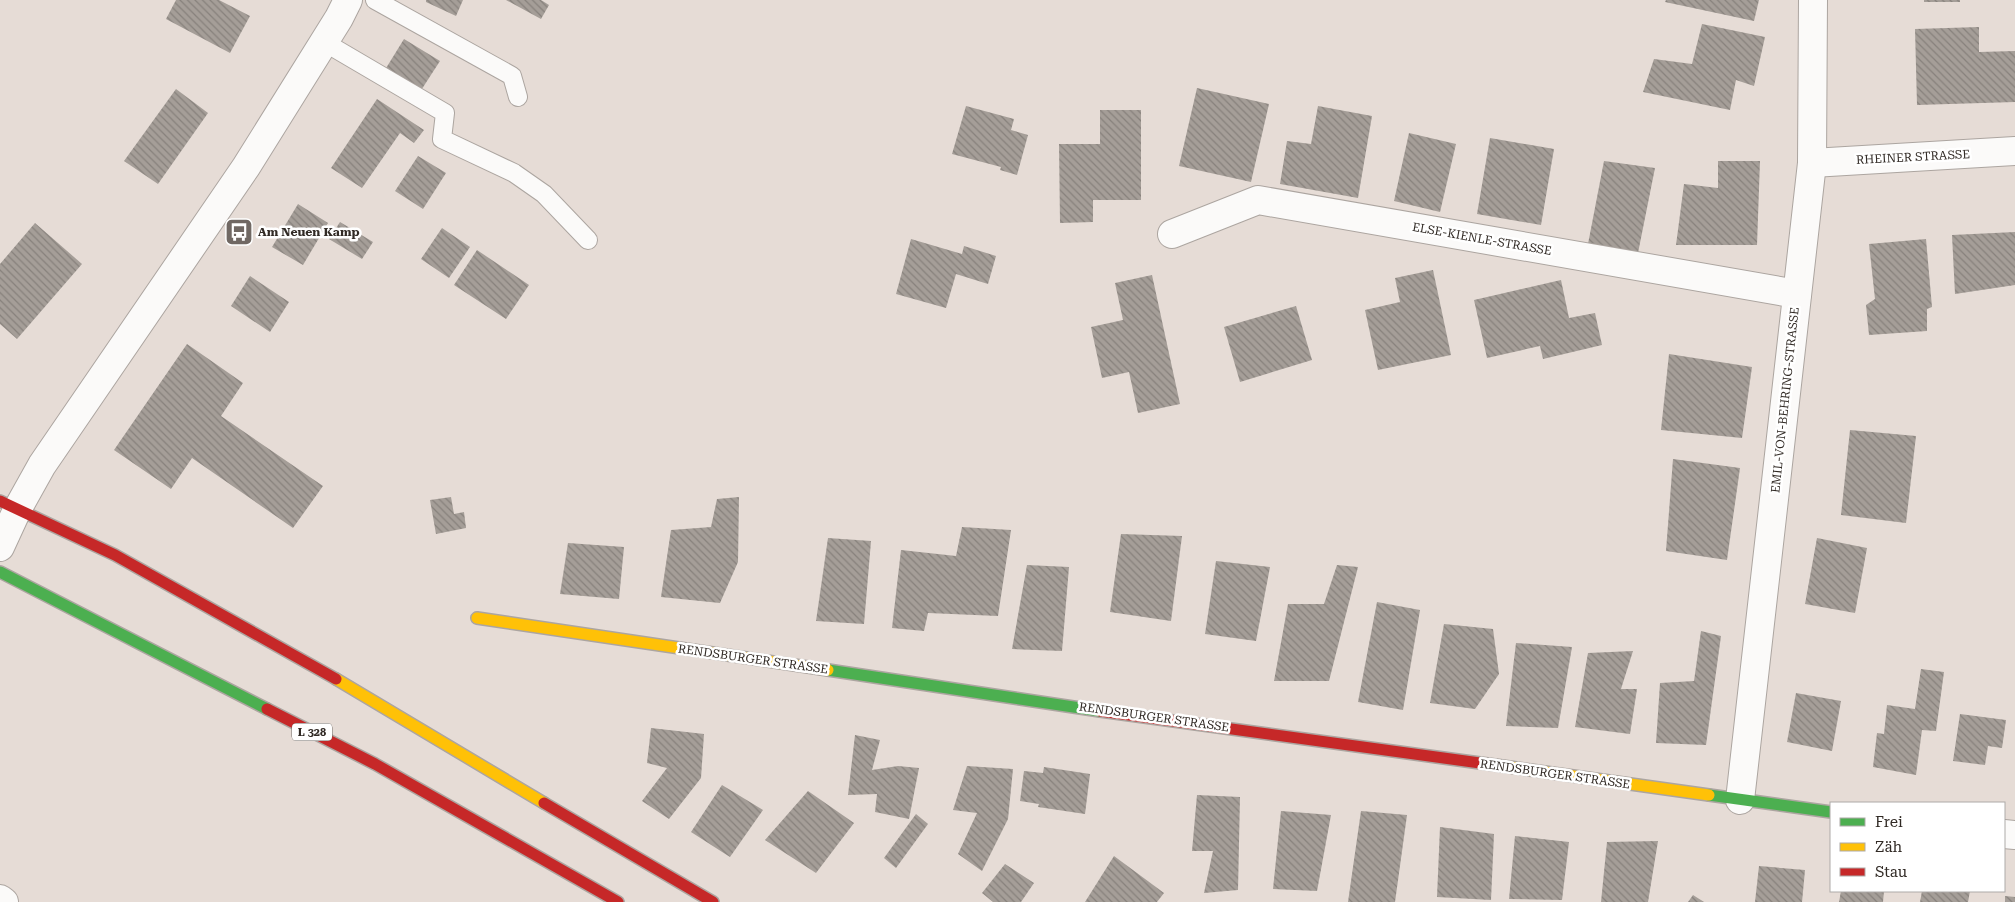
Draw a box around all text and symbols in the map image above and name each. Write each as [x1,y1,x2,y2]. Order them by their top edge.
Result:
street label: RHEINER STRASSE [1856,147,1970,167]
bus stop icon: Am Neuen Kamp [224,217,254,247]
street label: ELSE-KIENLE-STRASSE [1411,220,1553,258]
place label: Am Neuen Kamp [258,225,360,239]
street label: EMIL-VON-BEHRING-STRASSE [1768,307,1802,493]
street label: RENDSBURGER STRASSE [677,642,829,676]
street label: RENDSBURGER STRASSE [1078,700,1230,734]
road number: L 328 [292,724,332,740]
street label: RENDSBURGER STRASSE [1479,757,1631,791]
legend [1830,802,2005,892]
text: Frei [1875,813,1903,831]
text: Zäh [1875,838,1903,856]
text: Stau [1875,863,1908,881]

